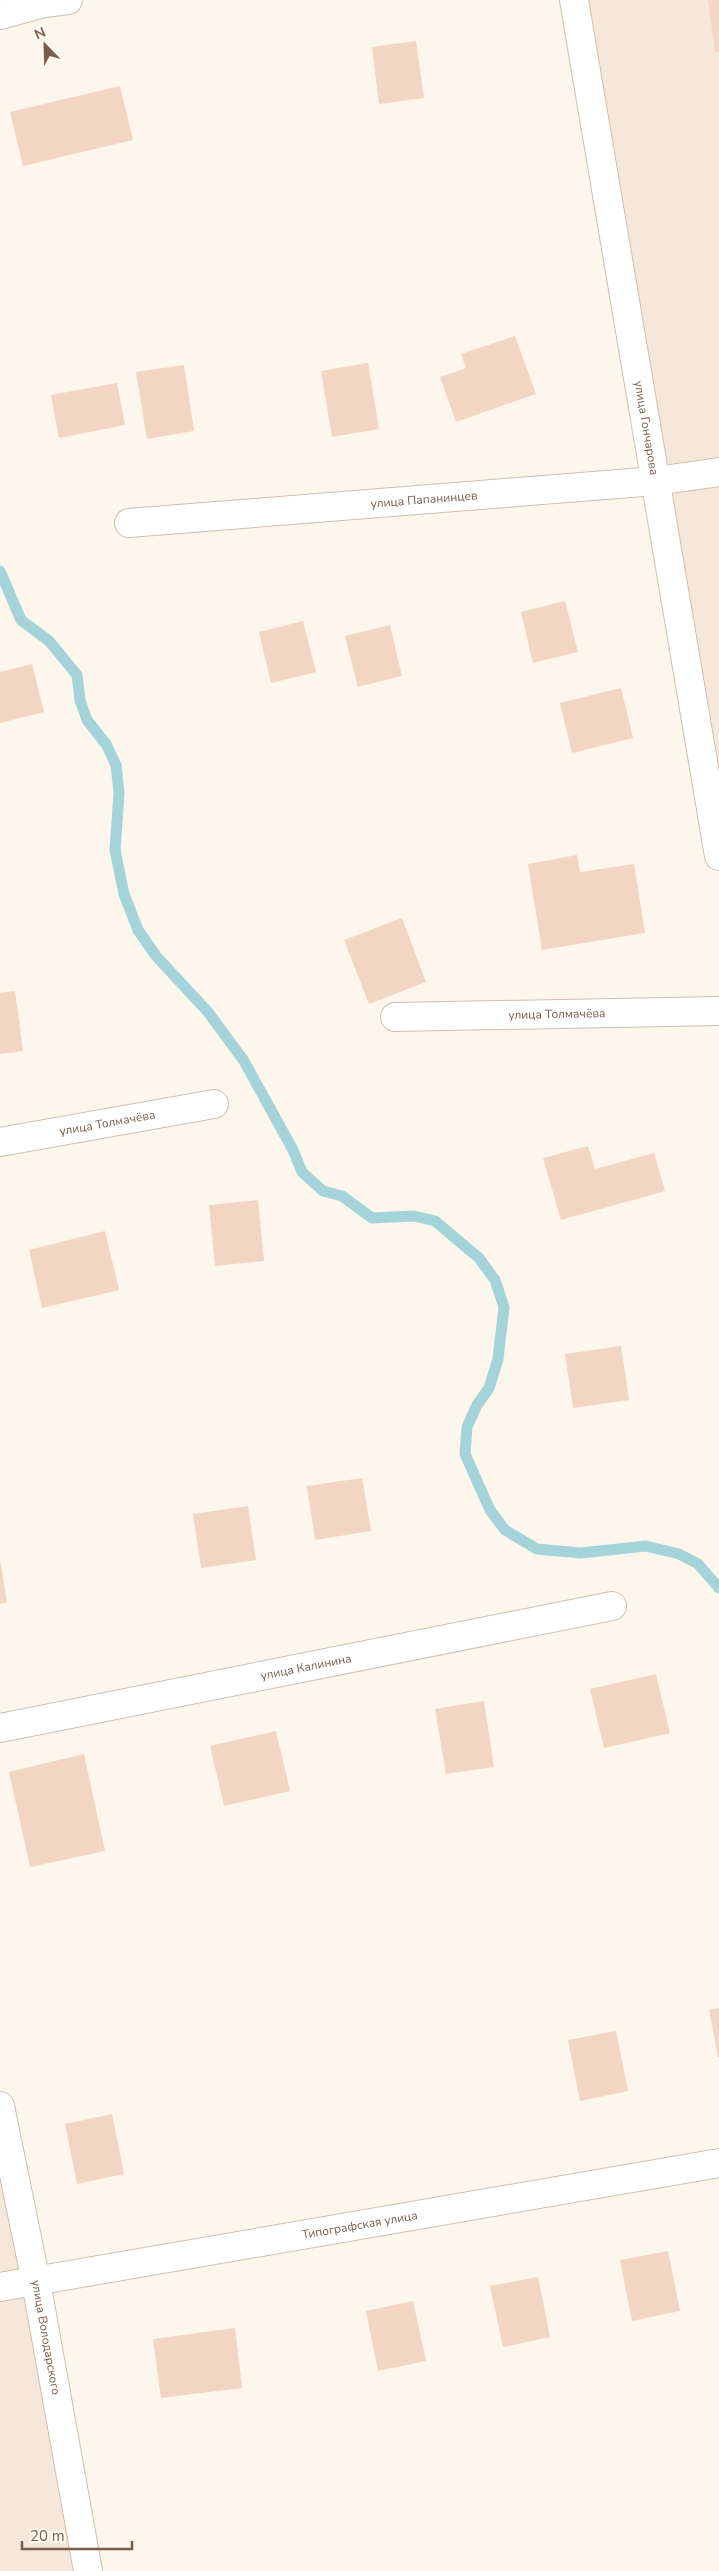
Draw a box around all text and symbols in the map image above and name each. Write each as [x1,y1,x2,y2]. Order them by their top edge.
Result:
north arrow [20,20,70,70]
text: N [32,23,49,44]
street label: улица Гончарова [631,379,662,476]
street label: улица Папанинцев [370,487,478,512]
street label: улица Толмачёва [508,1005,606,1023]
street label: улица Толмачёва [58,1107,157,1139]
street label: улица Калинина [259,1650,353,1684]
street label: Типографская улица [301,2207,419,2243]
street label: улица Володарского [28,2279,64,2396]
scale bar [22,2518,132,2550]
text: 20 m [30,2526,65,2546]

